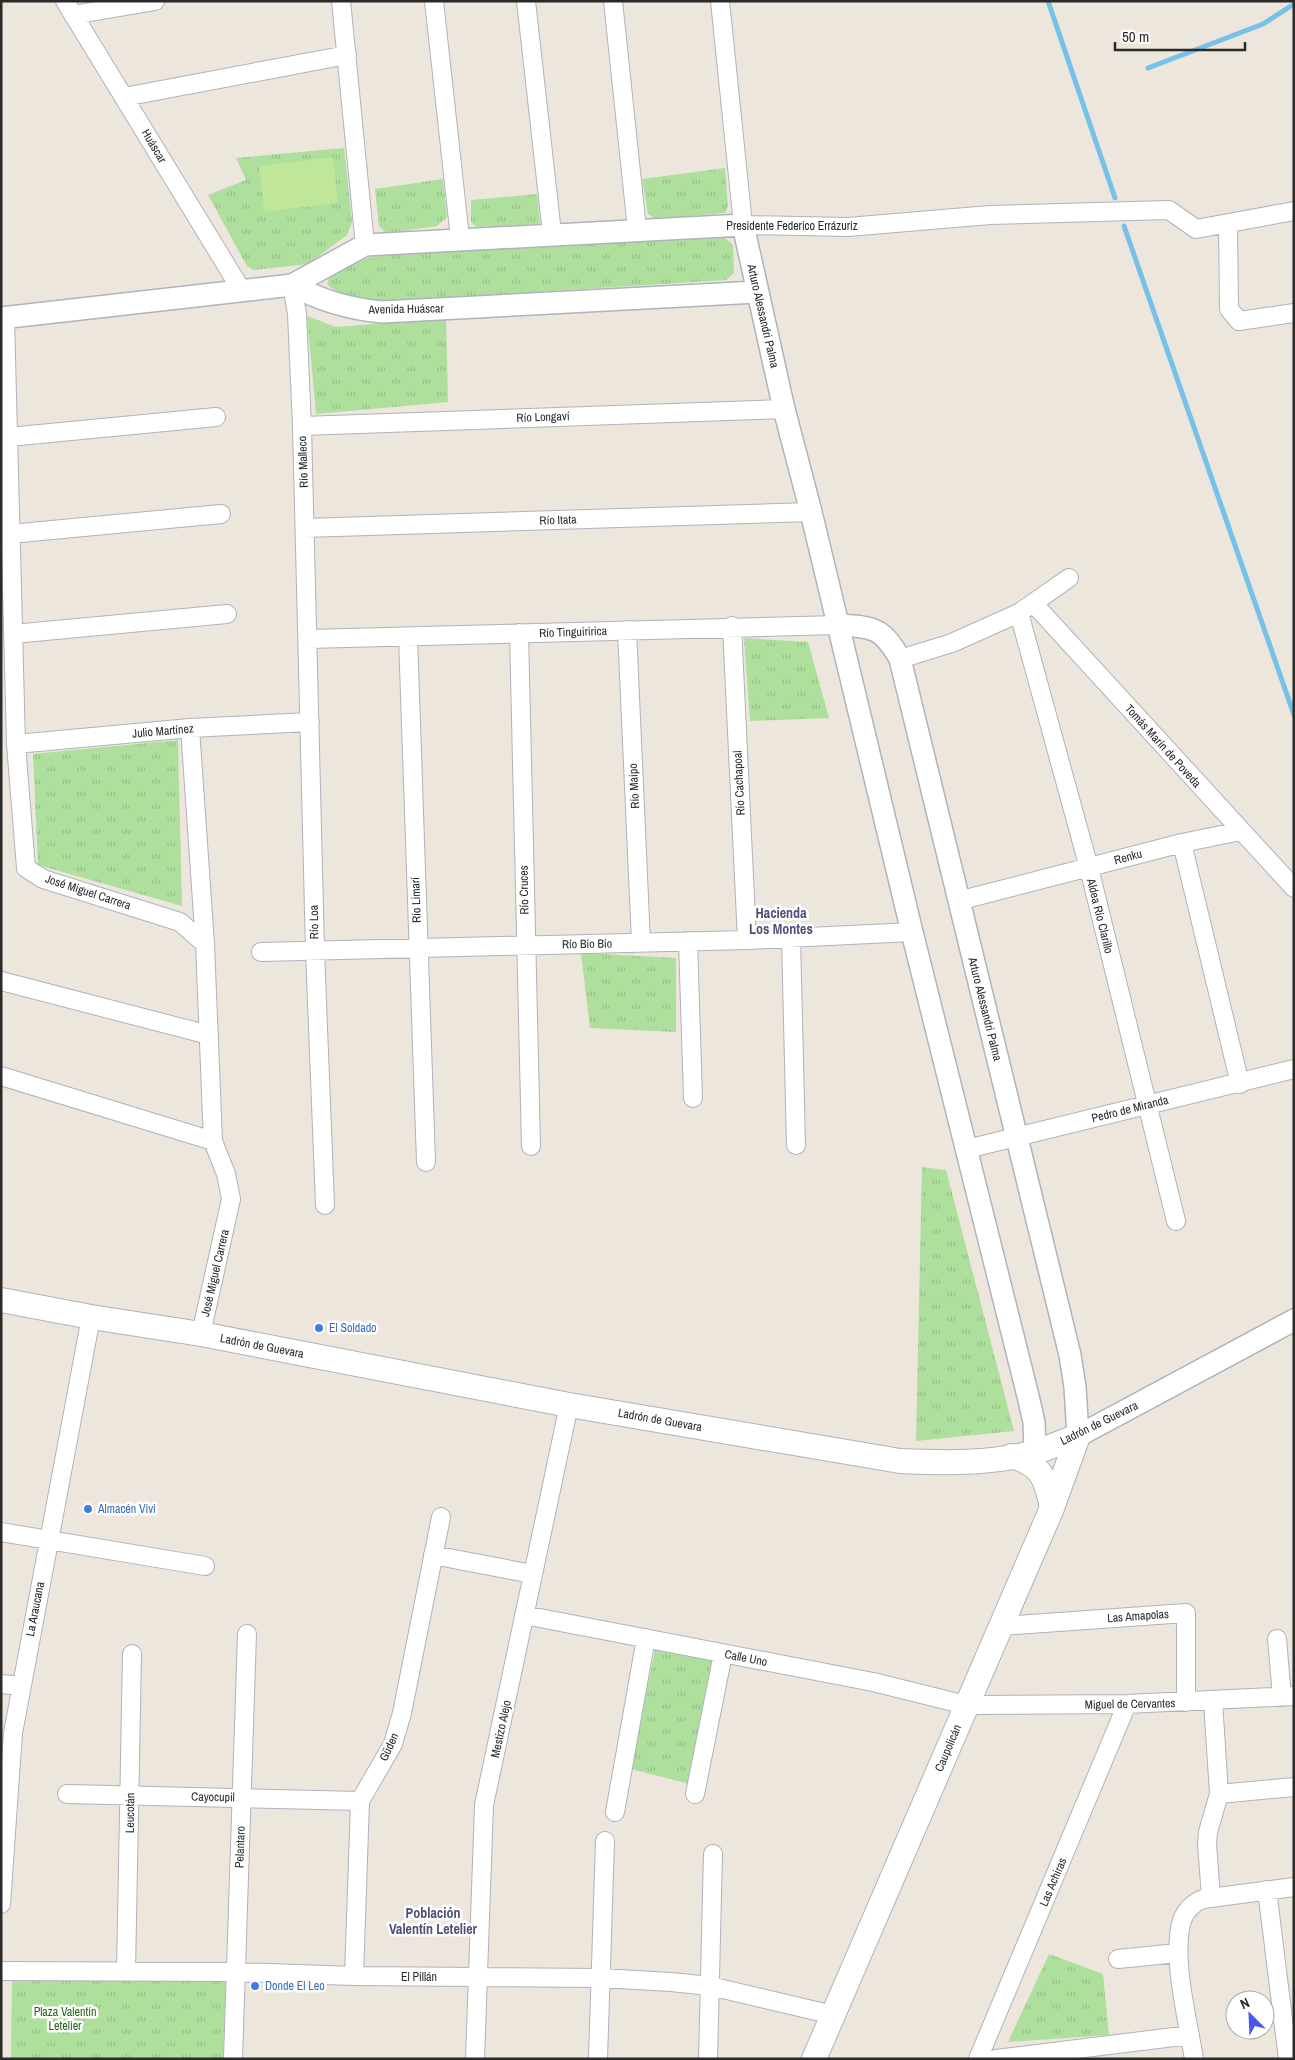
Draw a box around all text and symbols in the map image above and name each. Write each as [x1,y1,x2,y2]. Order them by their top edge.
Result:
scale bar [1115,20,1245,52]
text: 50 m [1122,26,1149,47]
street label: Huáscar [138,126,171,166]
street label: Presidente Federico Errázuriz [726,218,858,234]
street label: Arturo Alessandri Palma [743,262,783,370]
street label: Avenida Huáscar [367,300,445,318]
street label: Río Longaví [516,408,570,426]
street label: Río Malleco [294,436,312,488]
street label: Río Itata [539,511,577,529]
street label: Río Tinguiririca [539,623,608,641]
street label: Tomás Marín de Poveda [1121,701,1205,791]
street label: Julio Martínez [132,720,195,742]
street label: Río Cachapoal [729,750,749,816]
street label: Río Maipo [625,763,643,809]
street label: Renku [1112,846,1144,868]
street label: Río Cruces [516,865,532,915]
street label: José Miguel Carrera [43,871,133,914]
street label: Aldea Río Clarillo [1083,876,1117,955]
street label: Río Limarí [407,877,425,923]
street label: Río Loa [306,904,322,939]
district label: Hacienda Los Montes [749,904,813,938]
street label: Río Bío Bío [562,936,612,952]
street label: Arturo Alessandri Palma [964,955,1006,1063]
street label: Pedro de Miranda [1090,1092,1171,1126]
street label: José Miguel Carrera [197,1227,233,1318]
place label: El Soldado [329,1320,377,1336]
marker: El Soldado [313,1322,325,1334]
street label: Ladrón de Guevara [219,1330,306,1362]
street label: Ladrón de Guevara [1057,1397,1141,1449]
street label: Ladrón de Guevara [617,1405,704,1435]
place label: Almacén Vivi [97,1501,156,1517]
marker: Almacén Vivi [82,1503,94,1515]
street label: La Araucana [22,1580,48,1638]
street label: Las Amapolas [1107,1606,1169,1626]
street label: Calle Uno [723,1646,769,1670]
street label: Miguel de Cervantes [1084,1695,1176,1713]
street label: Mestizo Alejo [487,1699,515,1759]
street label: Caupolicán [931,1722,965,1774]
street label: Güden [376,1730,402,1764]
street label: Cayocupil [191,1789,235,1805]
street label: Leucotán [122,1793,138,1833]
street label: Pelantaro [231,1826,249,1868]
street label: Las Achiras [1036,1855,1070,1909]
district label: Población Valentín Letelier [389,1904,478,1938]
street label: El Pillán [401,1969,437,1985]
place label: Donde El Leo [265,1978,325,1994]
marker: Donde El Leo [249,1980,261,1992]
north arrow [1225,1990,1275,2040]
text: N [1237,1993,1252,2013]
park label: Plaza Valentín Letelier [34,2004,96,2034]

